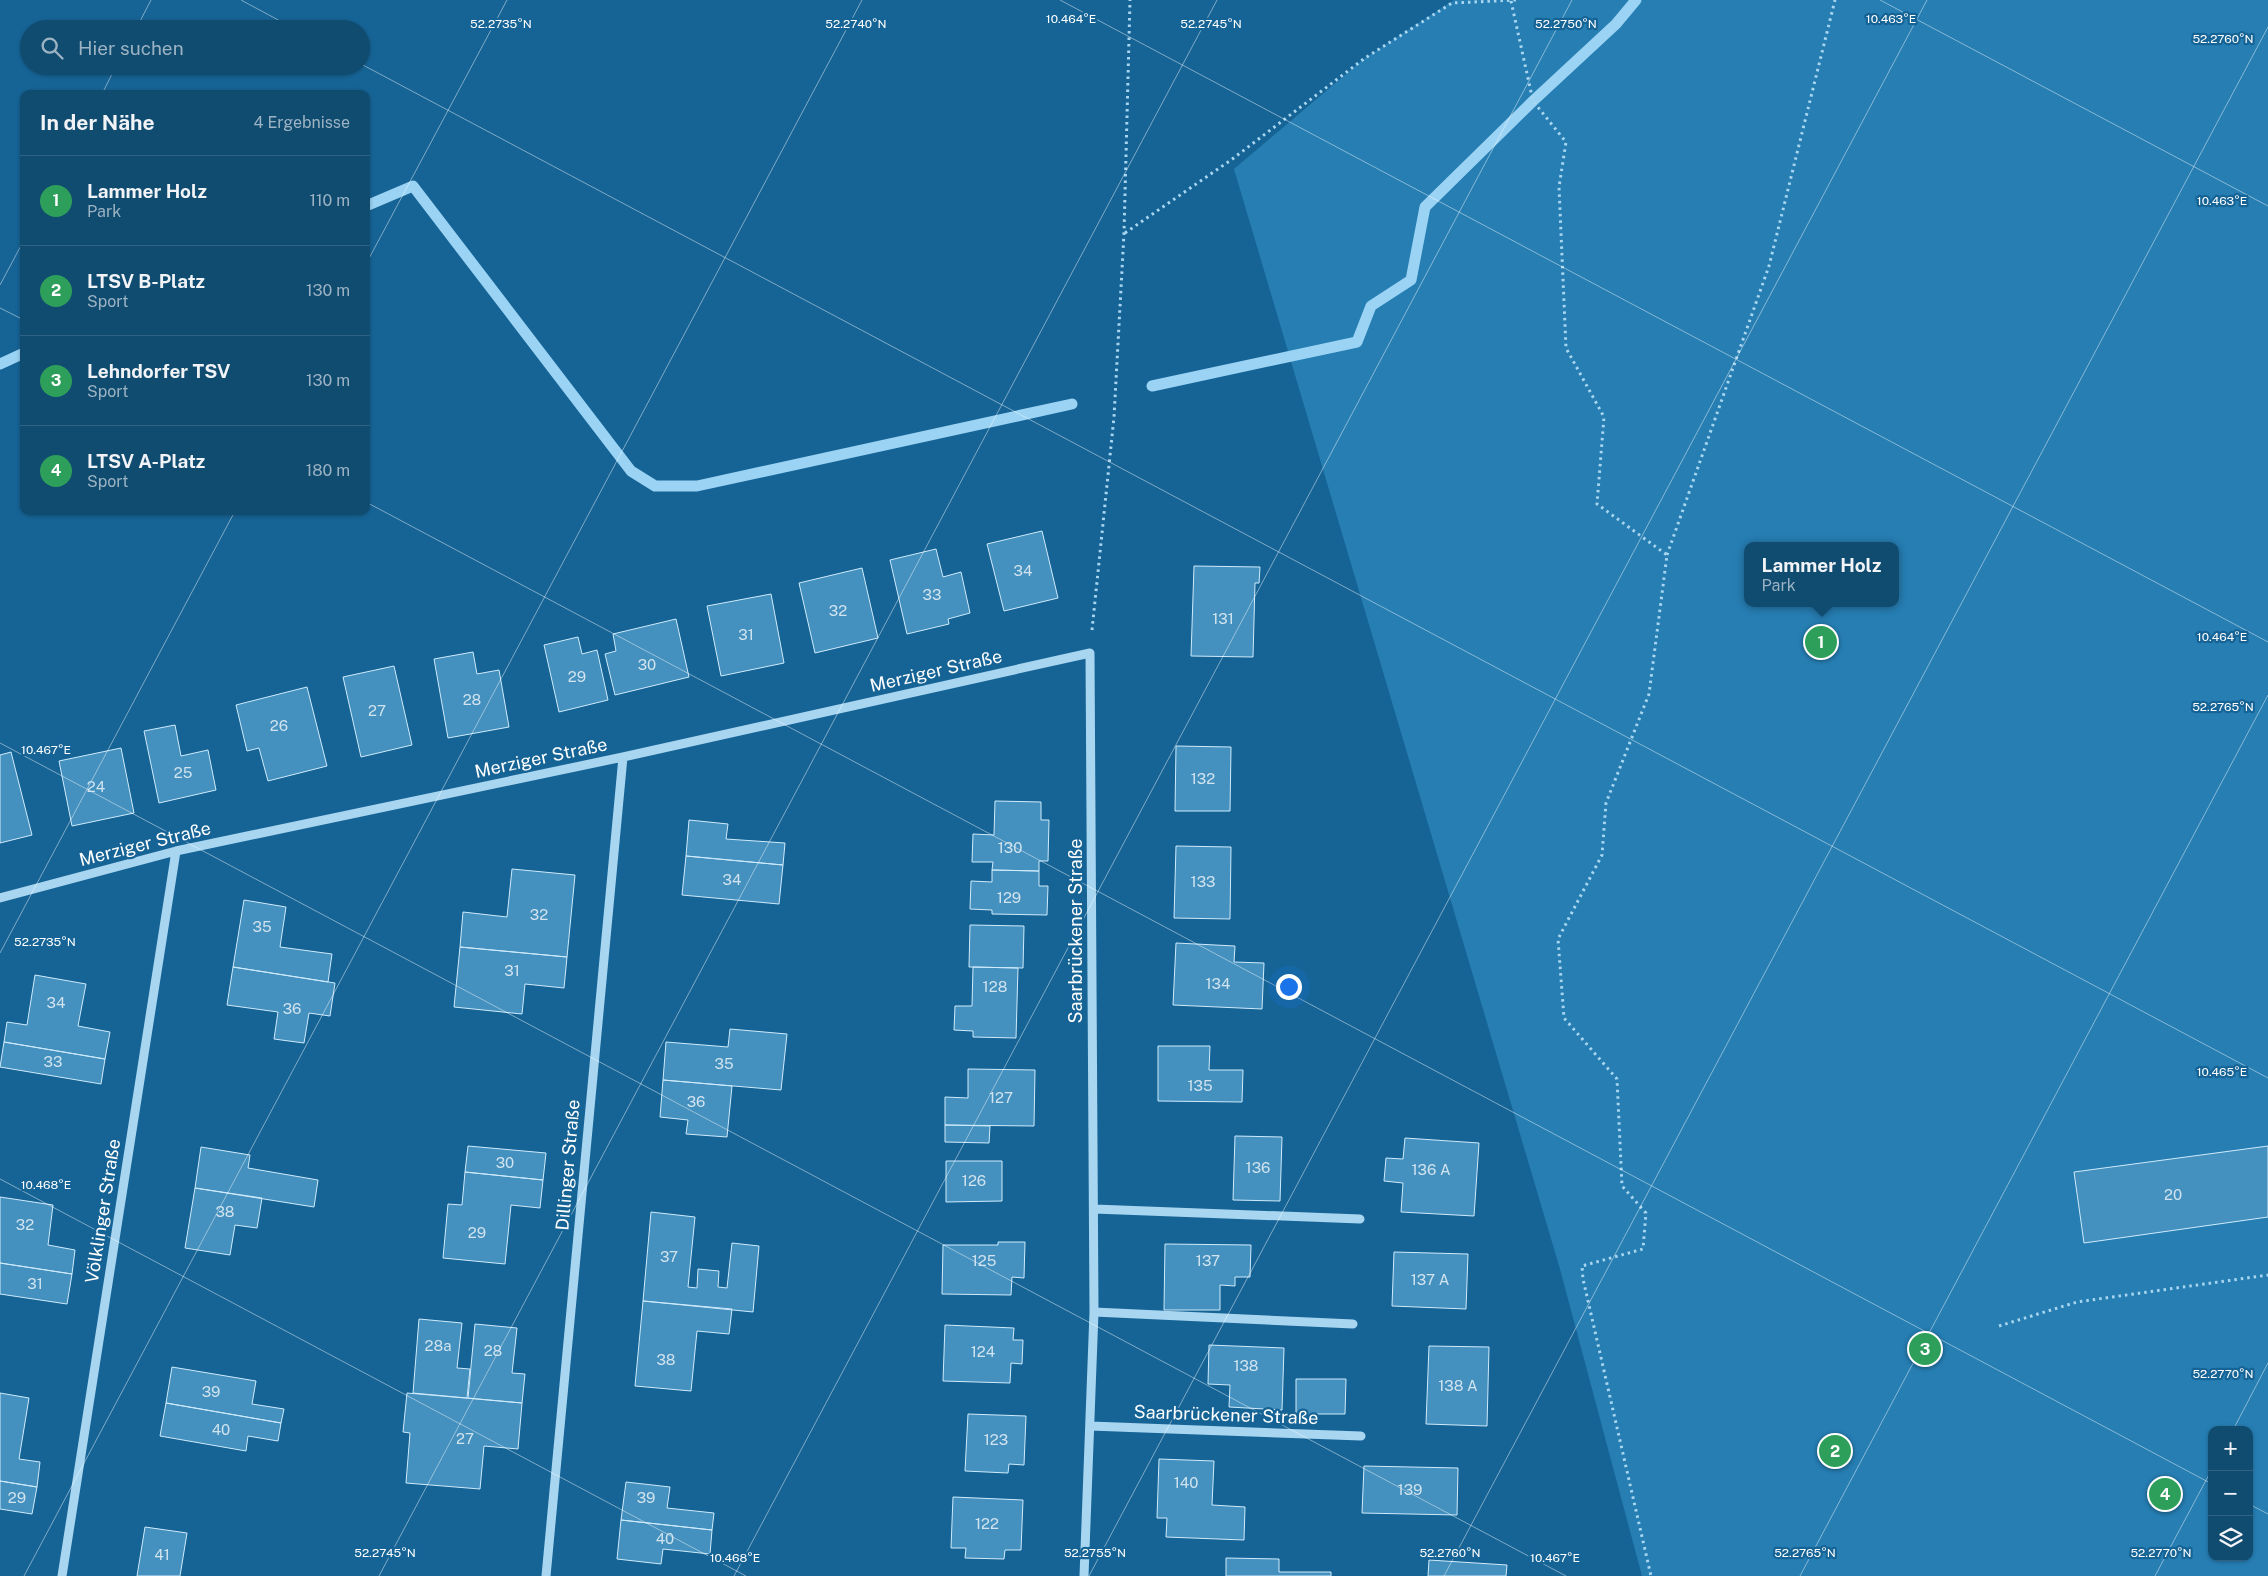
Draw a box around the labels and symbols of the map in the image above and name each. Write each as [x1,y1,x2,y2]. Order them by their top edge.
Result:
text: 10.464°E [1046,12,1096,26]
text: 10.463°E [1866,12,1916,26]
text: 52.2735°N [470,17,532,31]
text: 52.2740°N [825,17,887,31]
text: 52.2745°N [1180,17,1242,31]
text: 52.2750°N [1535,17,1597,31]
text: 52.2760°N [2192,32,2254,46]
text: 10.463°E [2197,194,2247,208]
house number: 34 [1014,562,1032,579]
house number: 33 [923,586,941,603]
house number: 32 [829,602,847,619]
house number: 131 [1212,610,1234,627]
pin: 1 [1805,623,1837,661]
house number: 31 [738,626,754,643]
text: 10.464°E [2197,630,2247,644]
street label: Merziger Straße [868,645,1004,696]
house number: 30 [638,656,656,673]
house number: 29 [568,668,586,685]
house number: 28 [463,691,481,708]
text: 52.2765°N [2192,700,2254,714]
house number: 27 [368,702,386,719]
house number: 26 [270,717,288,734]
street label: Merziger Straße [473,733,609,782]
text: 10.467°E [21,743,71,757]
house number: 25 [174,764,192,781]
house number: 132 [1191,770,1215,787]
house number: 24 [87,778,105,795]
street label: Merziger Straße [77,817,213,870]
house number: 130 [998,839,1022,856]
street label: Saarbrückener Straße [1065,839,1086,1023]
house number: 34 [723,871,741,888]
house number: 133 [1191,873,1215,890]
house number: 129 [997,889,1021,906]
house number: 32 [530,906,548,923]
house number: 35 [252,918,272,935]
text: 52.2735°N [14,935,76,949]
house number: 31 [504,962,520,979]
your location [1276,974,1302,1000]
house number: 134 [1206,975,1230,992]
house number: 128 [983,978,1007,995]
house number: 34 [47,994,65,1011]
house number: 36 [283,1000,301,1017]
house number: 33 [44,1053,62,1070]
house number: 35 [714,1055,734,1072]
text: 10.465°E [2197,1065,2247,1079]
house number: 135 [1187,1077,1213,1094]
house number: 127 [989,1089,1013,1106]
house number: 36 [687,1093,705,1110]
street label: Dillinger Straße [551,1099,584,1231]
street label: Völklinger Straße [81,1137,124,1285]
house number: 30 [496,1154,514,1171]
house number: 136 [1246,1159,1270,1176]
house number: 136 A [1411,1161,1451,1178]
house number: 126 [962,1172,986,1189]
text: 10.468°E [21,1178,71,1192]
house number: 20 [2164,1186,2182,1203]
house number: 38 [215,1203,235,1220]
house number: 32 [16,1216,34,1233]
house number: 29 [468,1224,486,1241]
house number: 37 [660,1248,678,1265]
house number: 125 [972,1252,996,1269]
house number: 137 [1196,1252,1220,1269]
house number: 137 A [1411,1271,1450,1288]
house number: 31 [27,1275,43,1292]
pin: 3 [1909,1330,1941,1368]
house number: 28a [425,1337,451,1354]
house number: 28 [484,1342,502,1359]
house number: 124 [971,1343,995,1360]
house number: 38 [656,1351,676,1368]
house number: 138 [1233,1357,1259,1374]
text: 52.2770°N [2192,1367,2254,1381]
house number: 138 A [1438,1377,1478,1394]
house number: 39 [202,1383,220,1400]
street label: Saarbrückener Straße [1133,1401,1319,1428]
house number: 40 [212,1421,230,1438]
house number: 27 [456,1430,474,1447]
house number: 123 [984,1431,1008,1448]
pin: 2 [1819,1432,1851,1470]
house number: 140 [1174,1474,1198,1491]
pin: 4 [2149,1475,2181,1513]
house number: 139 [1398,1481,1422,1498]
house number: 29 [8,1489,26,1506]
house number: 39 [637,1489,655,1506]
house number: 122 [975,1515,999,1532]
house number: 40 [656,1530,674,1547]
house number: 41 [154,1546,170,1563]
text: 52.2745°N [354,1546,416,1560]
text: 52.2755°N [1064,1546,1126,1560]
text: 52.2760°N [1419,1546,1481,1560]
text: 52.2765°N [1774,1546,1836,1560]
text: 52.2770°N [2130,1546,2192,1560]
text: 10.468°E [710,1551,760,1565]
text: 10.467°E [1530,1551,1580,1565]

